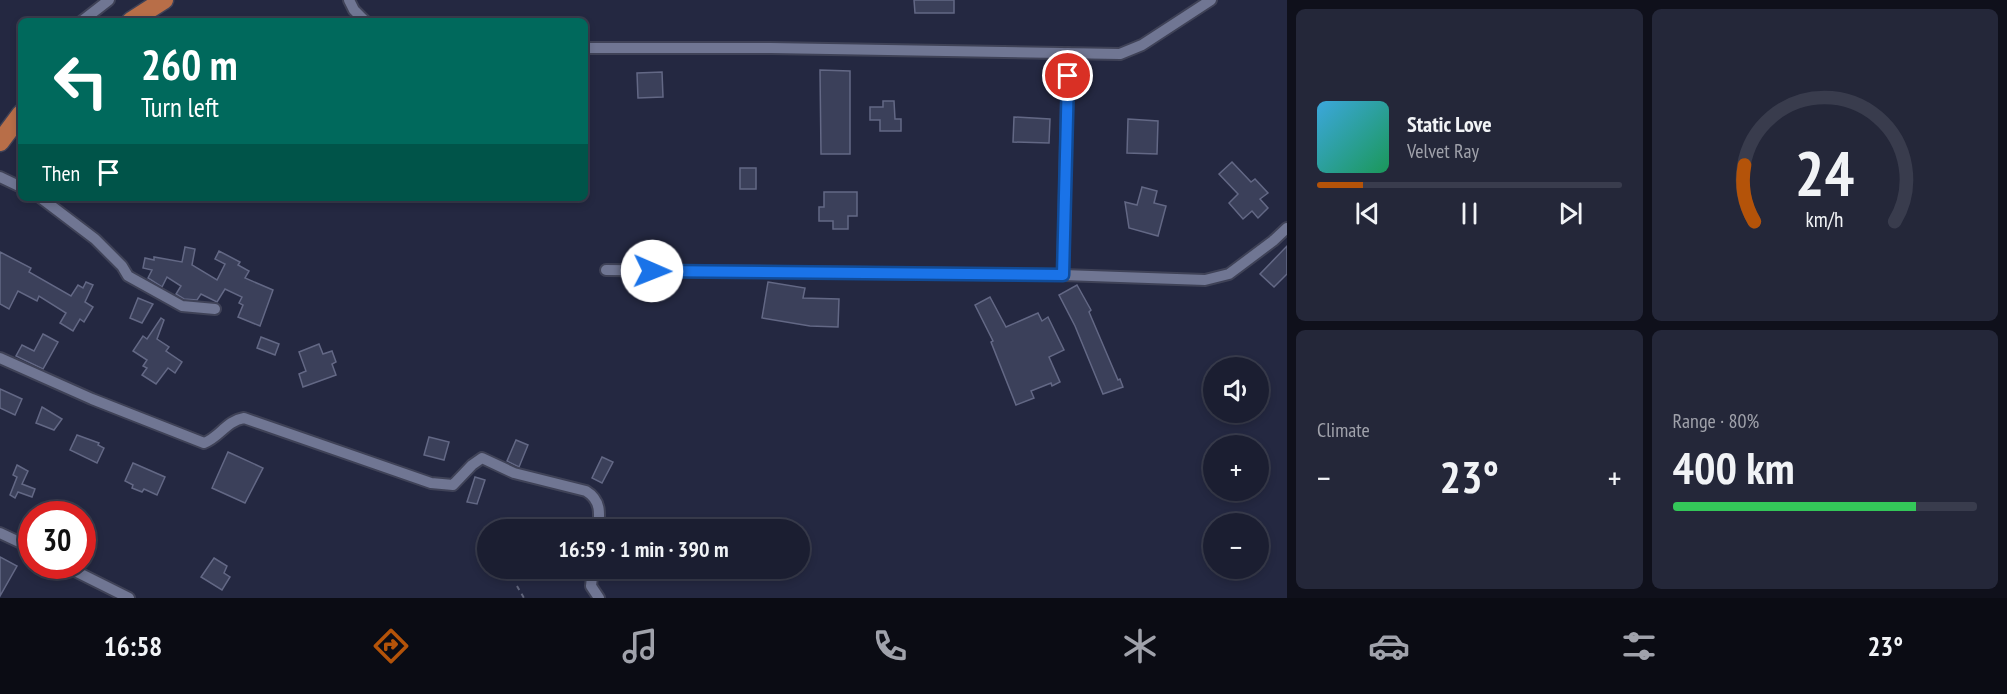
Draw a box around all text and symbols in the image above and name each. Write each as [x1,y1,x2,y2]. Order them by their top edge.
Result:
text: 260 m [141,37,238,92]
icon: left [42,42,120,120]
pin [1042,50,1093,101]
icon: arrive [1051,59,1084,92]
text: Turn left [141,90,219,124]
text: Static Love [1407,110,1492,138]
text: 24 [1795,132,1855,213]
text: Velvet Ray [1407,138,1479,164]
icon: arrive [92,156,125,189]
text: Then [42,159,80,187]
icon: previous [1351,197,1384,230]
icon: pause [1453,197,1486,230]
icon: next [1554,197,1587,230]
text: km/h [1806,206,1844,234]
position arrow [620,239,684,303]
map controls [1203,357,1269,579]
button: sound [1203,357,1269,423]
text: Range · 80% [1673,408,1759,434]
text: Climate [1317,417,1370,443]
button: + [1203,435,1269,501]
text: 400 km [1673,438,1795,496]
text: 23° [1440,447,1499,505]
text: − [1317,456,1331,499]
text: + [1608,456,1622,499]
speed limit sign: 30 [18,501,96,579]
button: − [1203,513,1269,579]
text: 16:59 · 1 min · 390 m [558,535,729,563]
icon: directions [370,625,412,667]
icon: music [619,625,661,667]
icon: phone [869,625,911,667]
icon: climate [1119,625,1161,667]
icon: car [1368,625,1410,667]
icon: filters [1618,625,1660,667]
text: 16:58 [104,629,162,663]
text: 23° [1867,629,1903,663]

